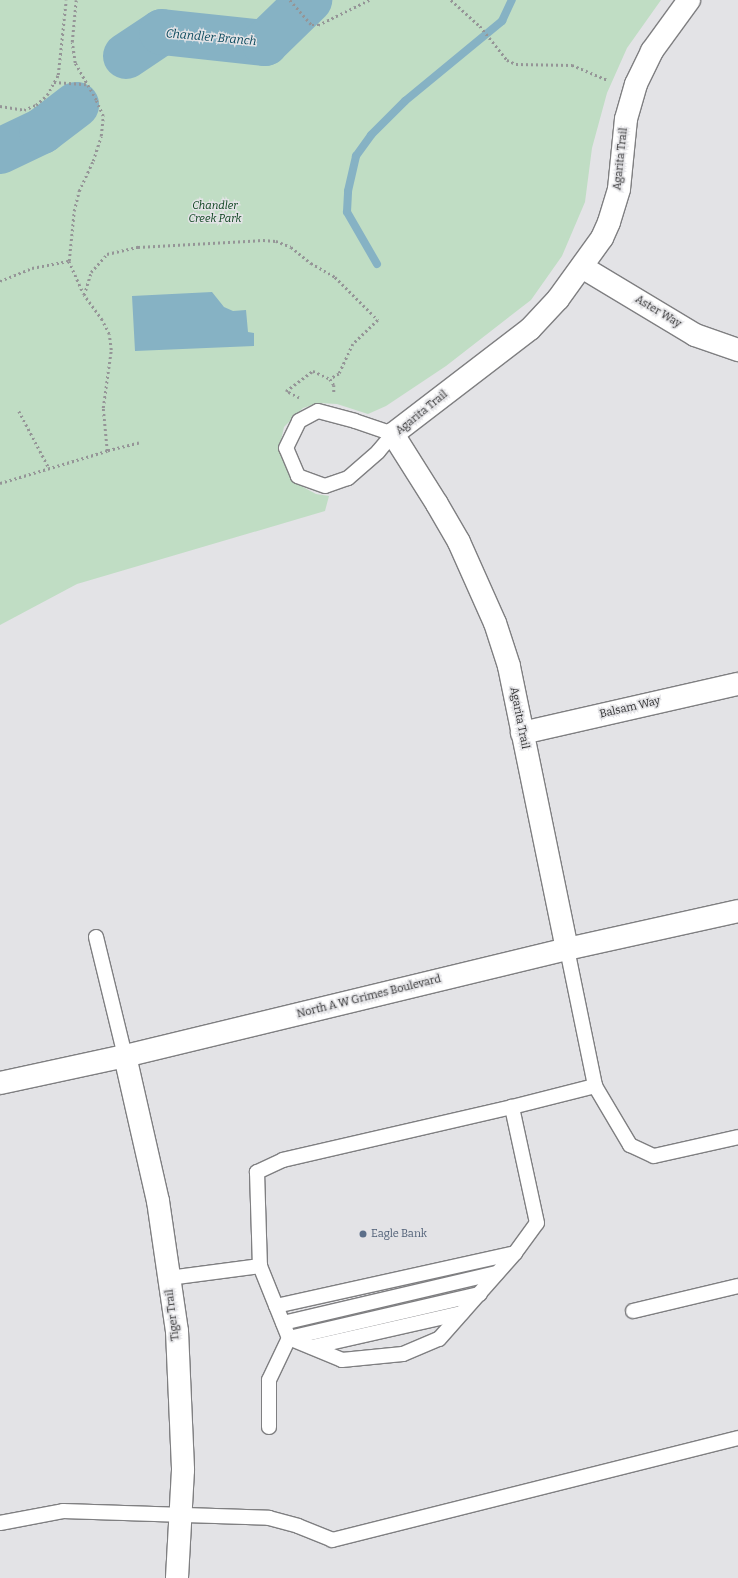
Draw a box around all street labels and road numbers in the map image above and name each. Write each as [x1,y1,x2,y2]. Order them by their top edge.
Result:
street label: Agarita Trail [611,127,631,191]
street label: Aster Way [632,293,684,331]
street label: Agarita Trail [393,388,451,438]
street label: Agarita Trail [507,686,531,750]
street label: Balsam Way [598,695,662,721]
street label: North A W Grimes Boulevard [296,973,442,1021]
street label: Tiger Trail [163,1289,183,1341]

